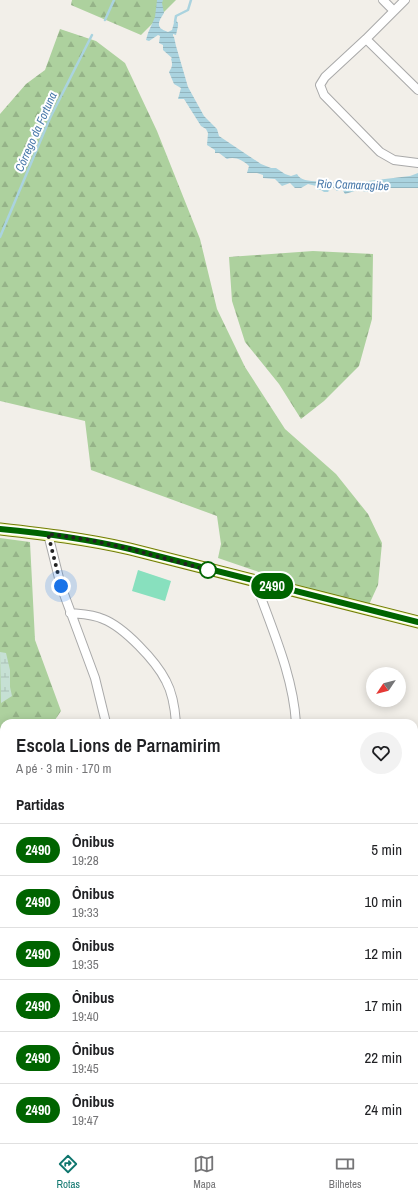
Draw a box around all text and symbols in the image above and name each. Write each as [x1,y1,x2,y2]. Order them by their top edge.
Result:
water label: Córrego da Fortuna [11,89,61,174]
water label: Rio Camaragibe [317,176,390,194]
unlabelled marker [199,561,217,579]
line badge: 2490 [244,573,300,599]
your location [51,576,71,596]
text: 2490 [259,577,285,595]
north arrow [366,667,406,707]
map controls [366,667,406,707]
text: Escola Lions de Parnamirim [16,732,221,758]
button: heart [360,732,402,774]
text: A pé · 3 min · 170 m [16,760,111,777]
text: Partidas [16,794,65,815]
text: Ônibus [72,831,114,852]
text: 5 min [371,839,402,860]
text: 2490 [25,841,51,859]
text: 19:28 [72,852,99,869]
text: Ônibus [72,883,114,904]
text: 10 min [364,891,402,912]
text: 2490 [25,893,51,911]
text: 19:33 [72,904,99,921]
text: Ônibus [72,935,114,956]
text: 12 min [364,943,402,964]
text: 2490 [25,945,51,963]
text: 19:35 [72,956,99,973]
text: Ônibus [72,987,114,1008]
text: 17 min [364,995,402,1016]
text: 2490 [25,997,51,1015]
text: 19:40 [72,1008,99,1025]
text: Ônibus [72,1039,114,1060]
text: 22 min [364,1047,402,1068]
text: 2490 [25,1049,51,1067]
text: 19:45 [72,1060,99,1077]
text: Ônibus [72,1091,114,1112]
text: 24 min [364,1099,402,1120]
text: 2490 [25,1101,51,1119]
text: 19:47 [72,1112,99,1129]
tab: Rotas [57,1153,80,1191]
tab: Mapa [193,1153,216,1191]
tab: Bilhetes [329,1153,361,1191]

